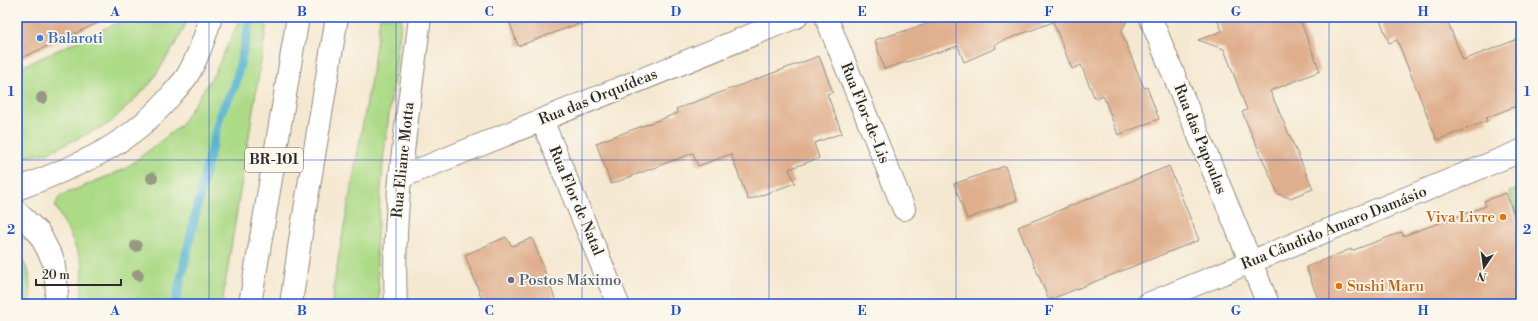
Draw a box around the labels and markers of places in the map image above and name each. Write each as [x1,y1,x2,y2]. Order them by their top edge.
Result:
place label: Balaroti [47,29,103,48]
marker: Balaroti [35,33,45,43]
place label: Viva Livre [1425,208,1495,227]
marker: Viva Livre [1498,212,1508,222]
place label: Postos Máximo [519,271,622,290]
marker: Postos Máximo [506,275,516,285]
place label: Sushi Maru [1347,277,1424,296]
marker: Sushi Maru [1334,281,1344,291]

